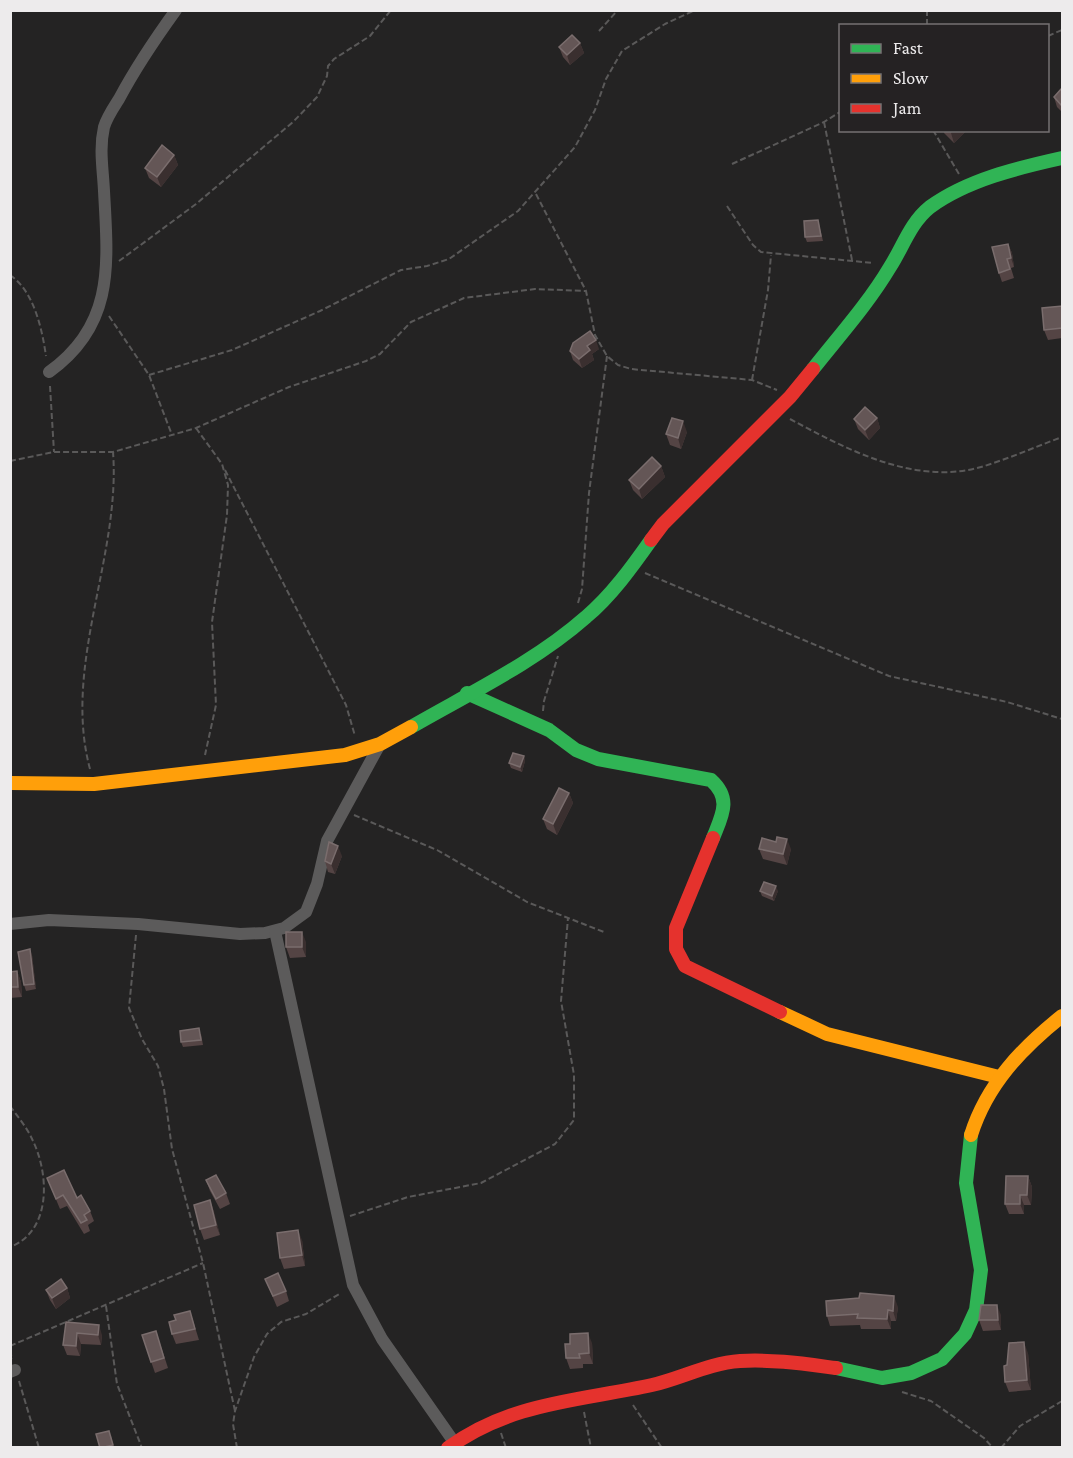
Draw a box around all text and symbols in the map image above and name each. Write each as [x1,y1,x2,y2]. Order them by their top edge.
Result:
legend [839,24,1049,132]
text: Fast [893,38,924,58]
text: Slow [893,68,929,88]
text: Jam [891,98,922,118]

